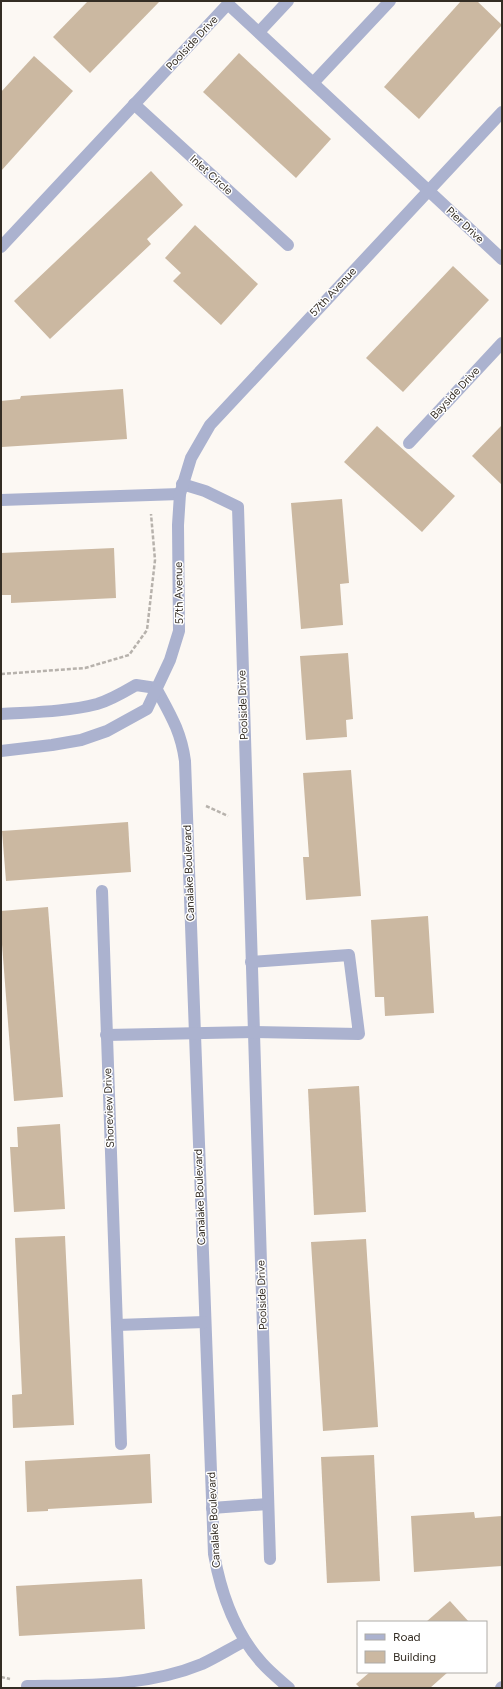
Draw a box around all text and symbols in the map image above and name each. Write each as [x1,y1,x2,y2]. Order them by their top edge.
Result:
street label: Poolside Drive [163,13,221,73]
street label: Inlet Circle [187,152,235,198]
street label: Pier Drive [443,204,487,246]
street label: 57th Avenue [307,265,359,319]
street label: Bayside Drive [428,364,482,422]
street label: 57th Avenue [172,562,186,624]
street label: Poolside Drive [235,670,251,740]
street label: Canalake Boulevard [181,825,197,921]
street label: Shoreview Drive [101,1068,117,1148]
street label: Canalake Boulevard [192,1149,208,1245]
street label: Poolside Drive [254,1260,270,1330]
street label: Canalake Boulevard [205,1472,223,1568]
legend [357,1621,487,1673]
text: Road [393,1630,421,1644]
text: Building [393,1650,436,1664]

